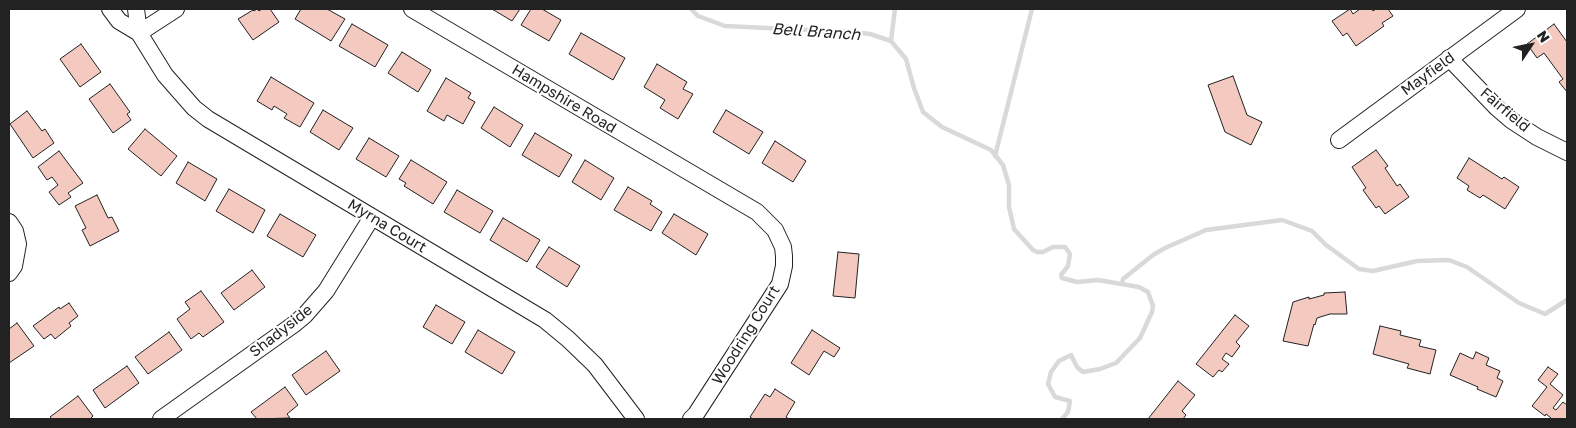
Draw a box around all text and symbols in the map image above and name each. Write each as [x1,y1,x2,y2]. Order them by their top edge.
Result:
water label: Bell Branch [771,19,861,45]
north arrow [1506,20,1556,70]
text: N [1534,27,1554,45]
street label: Mayfield [1398,49,1458,99]
street label: Hampshire Road [509,61,619,137]
street label: Fairfield [1476,84,1534,136]
street label: Myrna Court [344,195,430,257]
street label: Woodring Court [708,282,784,388]
street label: Shadyside [246,301,316,361]

